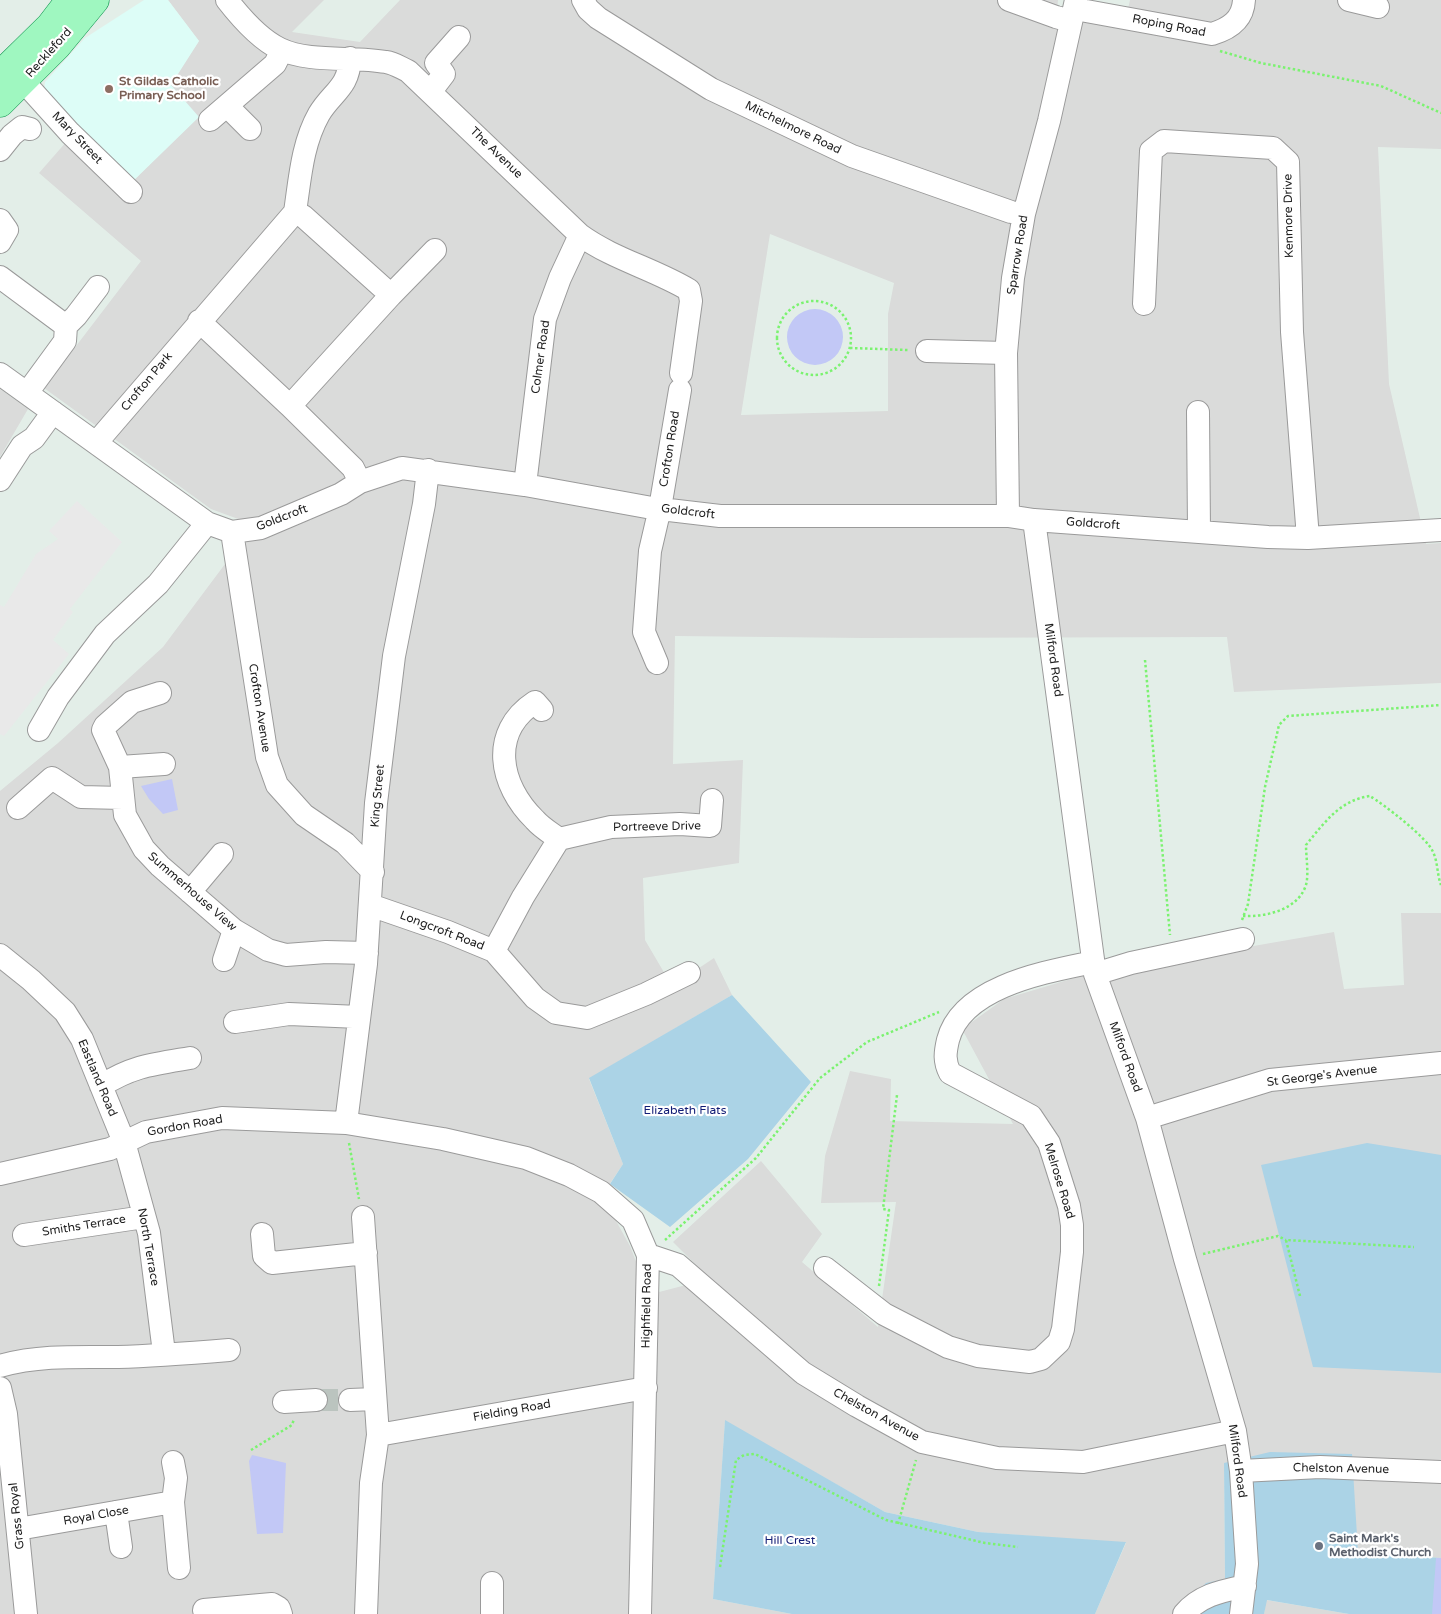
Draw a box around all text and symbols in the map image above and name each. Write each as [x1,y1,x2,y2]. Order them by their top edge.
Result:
street label: Roping Road [1131,12,1207,40]
street label: Reckleford [23,25,75,81]
place label: St Gildas Catholic Primary School [119,75,219,103]
marker: St Gildas Catholic Primary School [103,83,115,95]
street label: Mitchelmore Road [743,98,843,158]
street label: Mary Street [49,109,105,167]
street label: The Avenue [467,124,525,182]
street label: Kenmore Drive [1281,174,1297,258]
street label: Sparrow Road [1005,214,1031,296]
street label: Colmer Road [529,319,553,395]
street label: Crofton Park [118,350,176,414]
street label: Crofton Road [657,410,683,488]
street label: Goldcroft [254,502,310,534]
street label: Goldcroft [660,502,716,522]
street label: Goldcroft [1066,515,1120,533]
street label: Milford Road [1041,622,1065,698]
street label: Crofton Avenue [245,663,273,753]
street label: King Street [368,764,388,828]
street label: Portreeve Drive [613,819,701,835]
street label: Summerhouse View [145,849,239,935]
street label: Longcroft Road [398,908,486,954]
street label: Milford Road [1106,1020,1144,1094]
street label: Eastland Road [74,1037,120,1119]
street label: St George's Avenue [1266,1062,1378,1090]
park label: Elizabeth Flats [644,1104,726,1118]
street label: Gordon Road [146,1112,224,1140]
street label: Melrose Road [1041,1141,1077,1221]
street label: North Terrace [134,1207,162,1287]
street label: Smiths Terrace [41,1212,127,1240]
street label: Highfield Road [639,1263,655,1349]
street label: Chelston Avenue [830,1385,922,1445]
street label: Fielding Road [472,1397,552,1425]
street label: Milford Road [1225,1423,1249,1499]
street label: Chelston Avenue [1293,1461,1389,1477]
street label: Grass Royal [6,1482,28,1550]
street label: Royal Close [62,1503,130,1529]
place label: Saint Mark's Methodist Church [1329,1532,1431,1560]
park label: Hill Crest [765,1534,815,1548]
marker: Saint Mark's Methodist Church [1313,1540,1325,1552]

